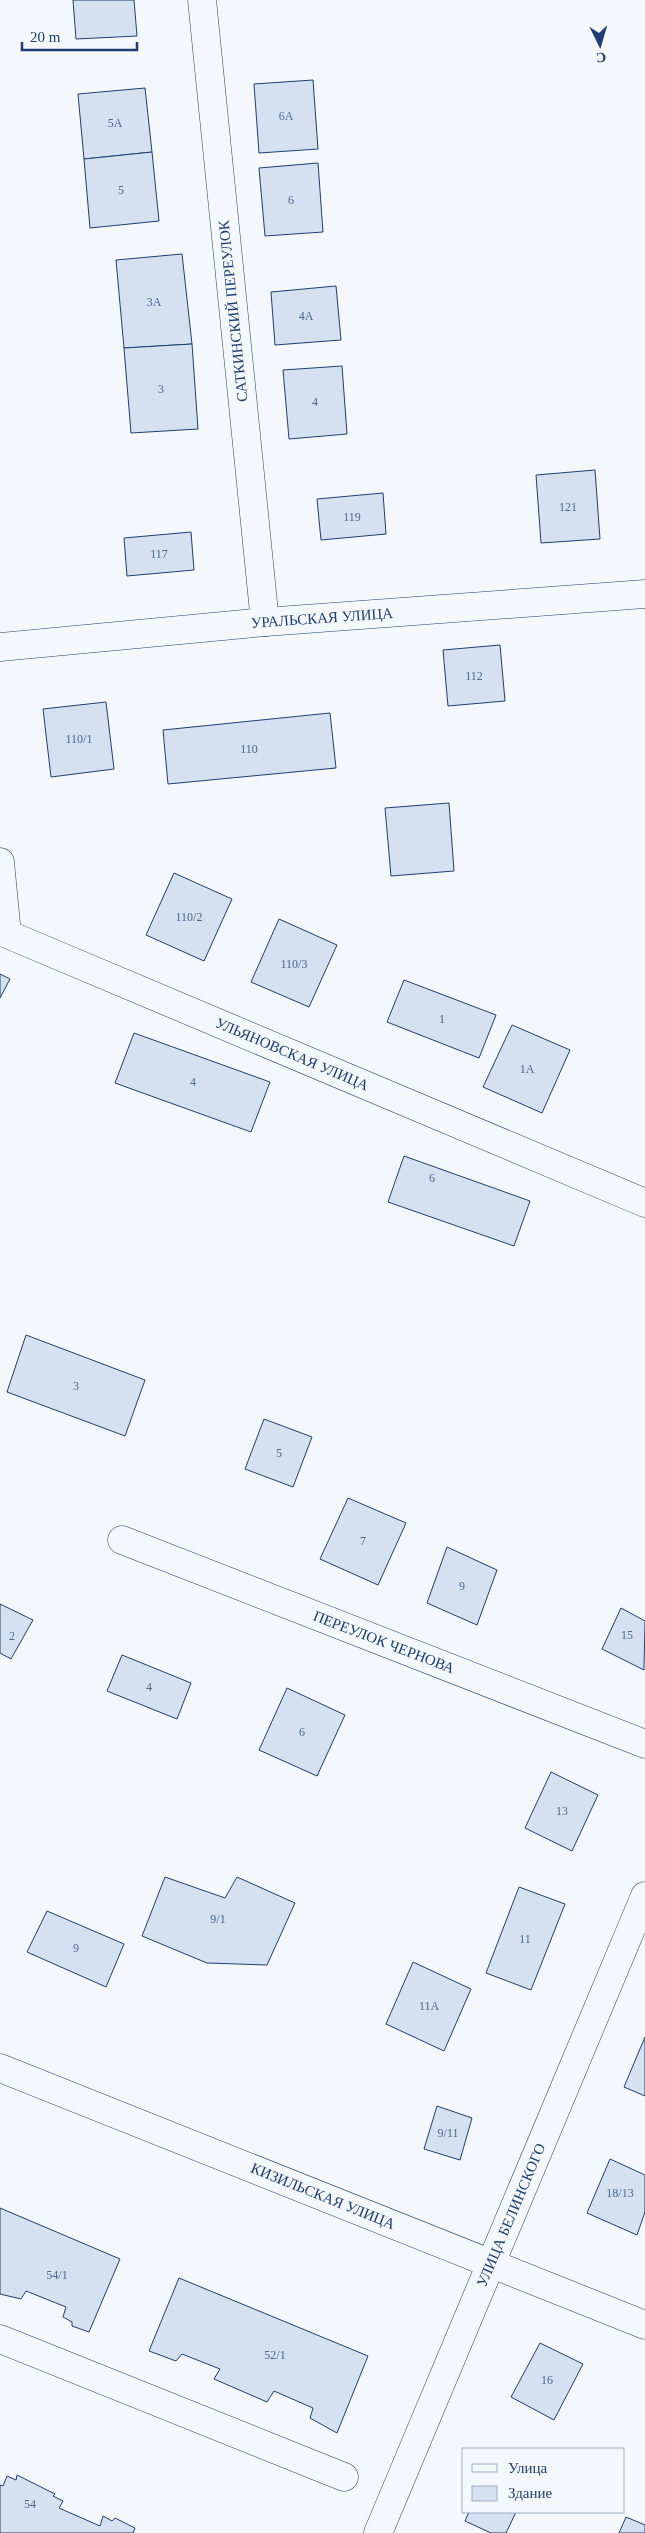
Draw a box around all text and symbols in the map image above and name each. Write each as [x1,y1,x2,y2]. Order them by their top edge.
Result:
scale bar [22,20,138,52]
north arrow [575,20,625,70]
text: 20 m [30,29,61,45]
text: С [595,50,607,65]
house number: 6А [279,109,294,123]
house number: 5А [108,116,123,130]
house number: 5 [118,183,124,197]
house number: 6 [288,193,294,207]
street label: САТКИНСКИЙ ПЕРЕУЛОК [215,218,250,403]
house number: 3А [147,295,162,309]
house number: 4А [299,309,314,323]
house number: 3 [158,382,164,396]
house number: 4 [312,395,318,409]
house number: 121 [559,500,577,514]
house number: 119 [343,510,361,524]
house number: 117 [150,547,168,561]
street label: УРАЛЬСКАЯ УЛИЦА [250,605,394,631]
house number: 112 [465,669,483,683]
house number: 110/1 [66,732,92,746]
house number: 110 [240,742,258,756]
house number: 110/2 [176,910,202,924]
house number: 110/3 [281,957,307,971]
house number: 1 [439,1012,445,1026]
street label: УЛЬЯНОВСКАЯ УЛИЦА [213,1014,371,1094]
house number: 1А [520,1062,535,1076]
house number: 4 [190,1075,196,1089]
house number: 6 [429,1171,435,1185]
house number: 3 [73,1379,79,1393]
house number: 5 [276,1446,282,1460]
house number: 7 [360,1534,366,1548]
house number: 9 [459,1579,465,1593]
street label: ПЕРЕУЛОК ЧЕРНОВА [311,1608,457,1676]
house number: 15 [621,1628,633,1642]
house number: 2 [9,1629,15,1643]
house number: 4 [146,1680,152,1694]
house number: 6 [299,1725,305,1739]
house number: 13 [556,1804,568,1818]
house number: 9/1 [210,1912,226,1926]
house number: 11 [519,1932,531,1946]
house number: 9 [73,1941,79,1955]
house number: 11А [419,1999,439,2013]
house number: 9/11 [438,2126,458,2140]
street label: УЛИЦА БЕЛИНСКОГО [473,2141,549,2289]
street label: КИЗИЛЬСКАЯ УЛИЦА [249,2160,397,2232]
house number: 18/13 [606,2186,634,2200]
house number: 54/1 [46,2268,68,2282]
house number: 52/1 [264,2348,286,2362]
house number: 16 [541,2373,553,2387]
legend [462,2448,625,2513]
text: Улица [508,2460,547,2476]
text: Здание [508,2485,552,2501]
house number: 54 [24,2497,36,2511]

